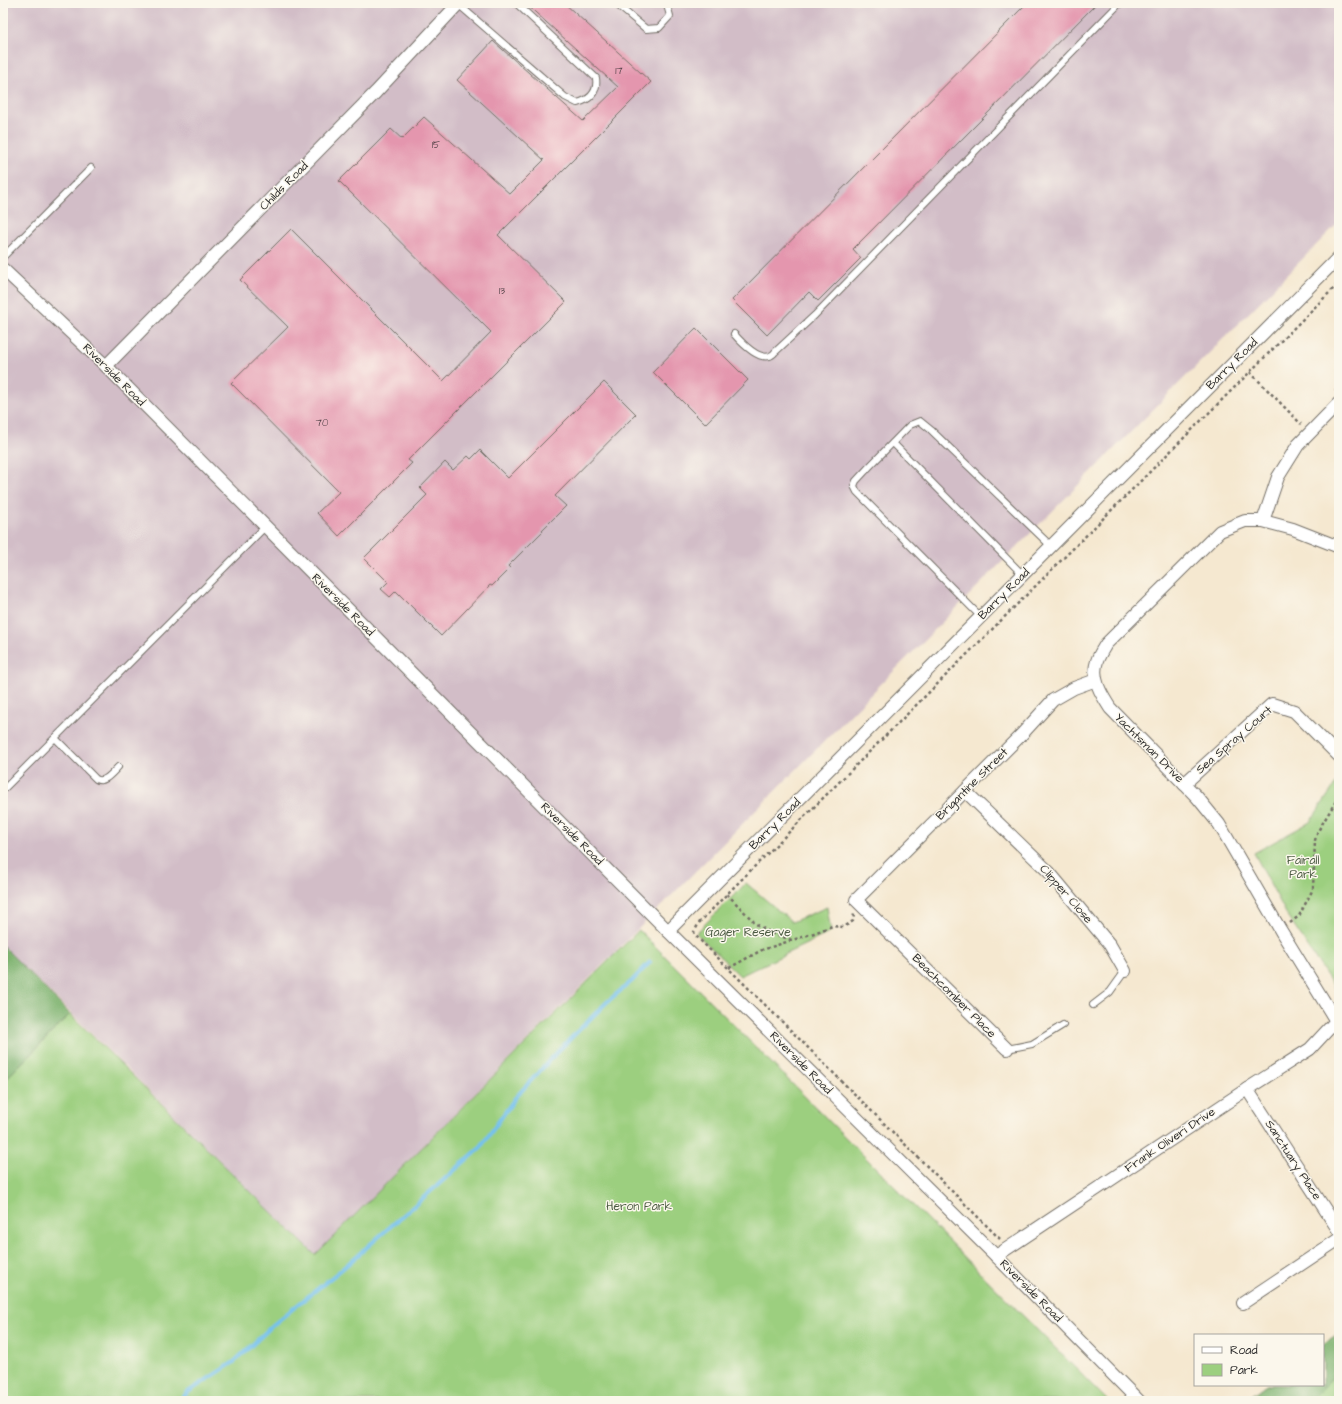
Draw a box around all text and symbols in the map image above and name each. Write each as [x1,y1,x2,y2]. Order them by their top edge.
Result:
house number: 17 [615,64,623,78]
house number: 15 [432,138,440,152]
street label: Childs Road [256,158,312,214]
house number: 13 [499,284,505,298]
street label: Barry Road [1202,334,1262,394]
street label: Riverside Road [79,340,149,410]
house number: 70 [316,416,328,430]
street label: Barry Road [974,564,1034,624]
street label: Riverside Road [308,570,378,640]
street label: Sea Spray Court [1192,702,1277,779]
street label: Yachtsman Drive [1110,709,1188,787]
street label: Brigantine Street [932,744,1013,825]
street label: Barry Road [745,794,805,854]
street label: Riverside Road [537,799,607,869]
park label: Fairall Park [1287,852,1319,883]
street label: Clipper Close [1036,861,1097,928]
park label: Gager Reserve [705,924,791,942]
street label: Beachcomber Place [908,950,1000,1042]
street label: Riverside Road [766,1028,836,1098]
street label: Frank Oliveri Drive [1121,1103,1219,1177]
street label: Sanctuary Place [1260,1117,1326,1204]
park label: Heron Park [606,1198,672,1215]
street label: Riverside Road [996,1256,1066,1326]
legend [1194,1334,1324,1386]
text: Road [1230,1342,1258,1359]
text: Park [1230,1362,1258,1379]

